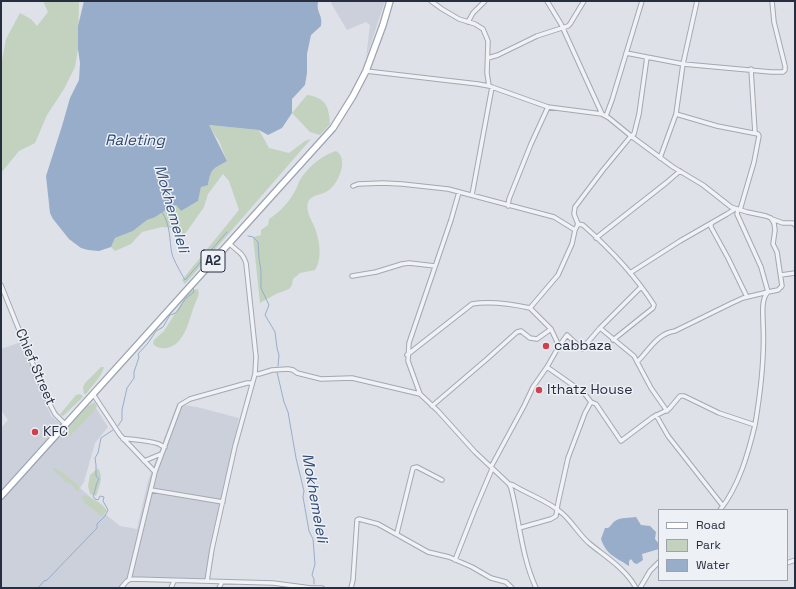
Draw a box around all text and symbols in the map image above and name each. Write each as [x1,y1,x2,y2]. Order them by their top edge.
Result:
water label: Raleting [105,132,165,150]
water label: Mokhemeleli [150,163,192,255]
road number: A2 [201,250,225,272]
street label: Chief Street [11,326,59,408]
place label: cabbaza [554,338,612,354]
marker: cabbaza [541,341,551,351]
place label: Ithatz House [547,382,632,398]
marker: Ithatz House [534,385,544,395]
place label: KFC [43,424,68,440]
marker: KFC [30,427,40,437]
water label: Mokhemeleli [297,452,331,544]
legend [658,509,788,581]
text: Road [696,517,725,533]
text: Park [696,537,721,553]
text: Water [696,557,730,573]

